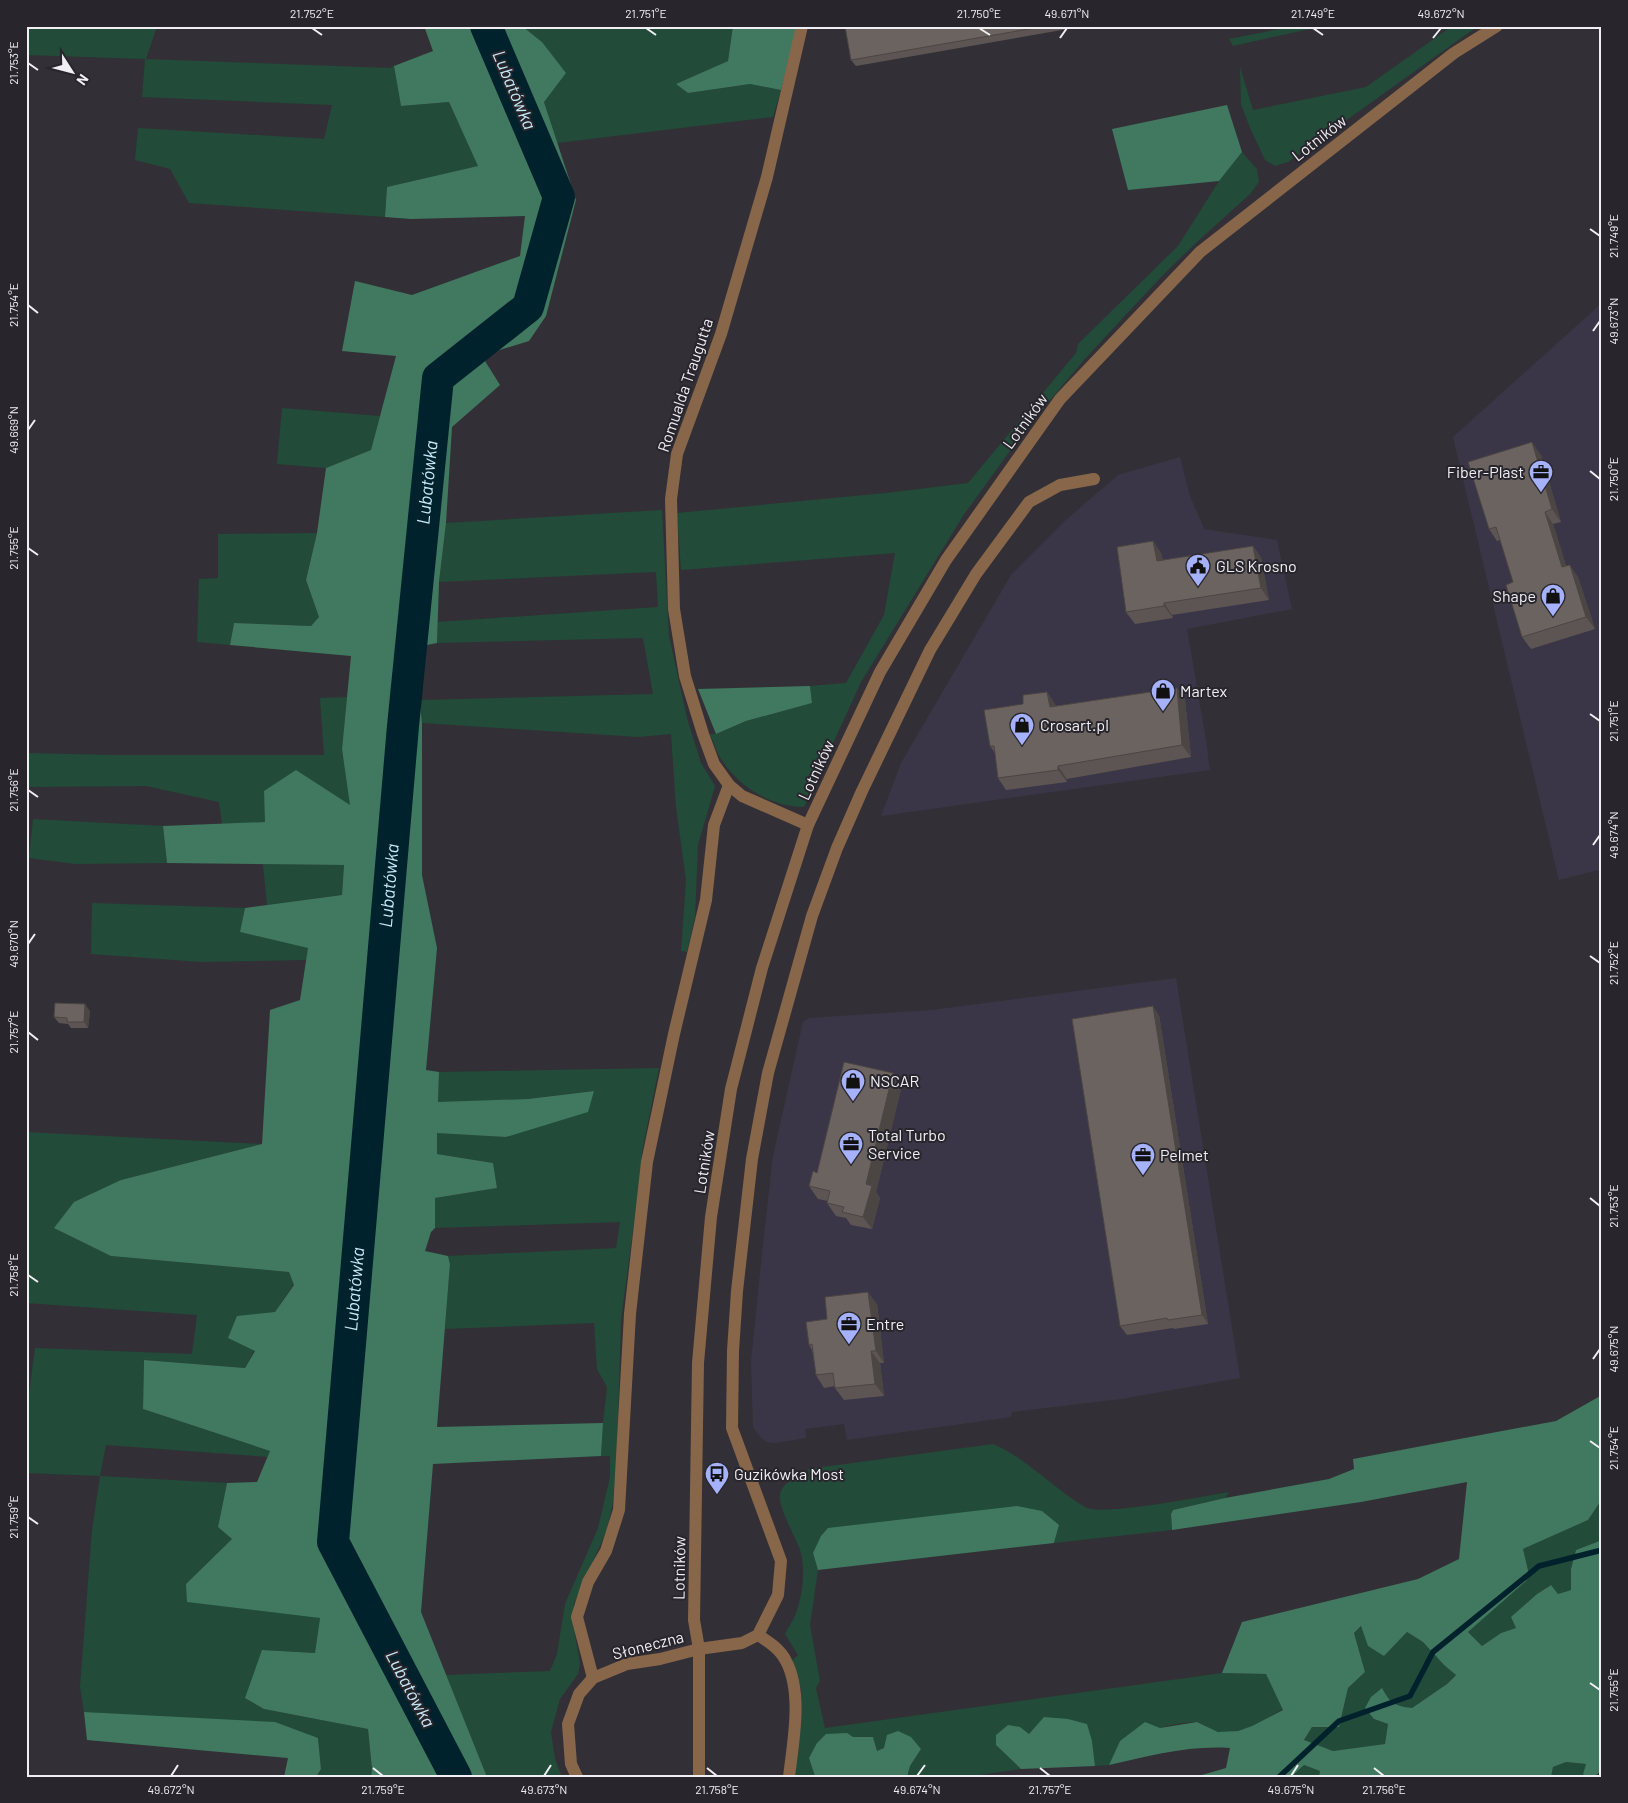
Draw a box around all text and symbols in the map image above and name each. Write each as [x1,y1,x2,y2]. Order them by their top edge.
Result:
text: 21.752°E [290,6,334,20]
text: 21.751°E [625,6,667,20]
text: 21.750°E [957,6,1001,20]
text: 49.671°N [1045,6,1089,20]
text: 21.749°E [1291,6,1335,20]
text: 49.672°N [1417,6,1465,20]
text: 21.753°E [6,41,20,85]
water label: Lubatówka [488,47,541,133]
north arrow [48,48,98,98]
text: N [73,71,93,89]
street label: Lotników [1288,110,1350,165]
text: 21.749°E [1606,214,1620,258]
text: 21.754°E [6,283,20,327]
text: 49.673°N [1606,298,1620,344]
street label: Romualda Traugutta [653,316,716,454]
street label: Lotników [998,389,1051,452]
text: 49.669°N [6,406,20,454]
water label: Lubatówka [411,439,442,525]
text: 21.750°E [1606,457,1620,501]
office icon: Fiber-Plast [1528,459,1554,493]
place label: Fiber-Plast [1447,462,1524,481]
text: 21.755°E [6,526,20,570]
public building icon: GLS Krosno [1185,553,1211,587]
place label: GLS Krosno [1216,556,1297,575]
shop icon: Shape [1540,583,1566,617]
place label: Shape [1493,586,1536,605]
shop icon: Martex [1150,678,1176,712]
place label: Martex [1180,681,1228,700]
text: 21.751°E [1606,700,1620,742]
shop icon: Crosart.pl [1009,712,1035,746]
place label: Crosart.pl [1040,715,1109,734]
street label: Lotników [793,736,838,803]
text: 21.756°E [6,768,20,812]
text: 49.674°N [1606,811,1620,859]
water label: Lubatówka [374,843,403,928]
text: 49.670°N [6,920,20,968]
text: 21.752°E [1606,941,1620,985]
text: 21.757°E [6,1010,20,1054]
shop icon: NSCAR [840,1068,866,1102]
place label: NSCAR [870,1071,920,1090]
place label: Total Turbo Service [868,1125,946,1162]
street label: Lotników [689,1129,718,1195]
office icon: Total Turbo Service [838,1131,864,1165]
office icon: Pelmet [1130,1142,1156,1176]
place label: Pelmet [1160,1145,1209,1164]
text: 21.753°E [1606,1184,1620,1228]
water label: Lubatówka [339,1246,368,1332]
text: 21.758°E [6,1253,20,1297]
office icon: Entre [836,1311,862,1345]
place label: Entre [866,1314,904,1333]
text: 49.675°N [1606,1326,1620,1372]
text: 21.754°E [1606,1426,1620,1470]
bus stop icon: Guzikówka Most [704,1461,730,1495]
place label: Guzikówka Most [734,1464,844,1483]
text: 21.759°E [6,1495,20,1539]
street label: Lotników [668,1535,689,1600]
street label: Słoneczna [610,1626,686,1663]
water label: Lubatówka [381,1646,440,1731]
text: 21.755°E [1606,1668,1620,1712]
text: 49.672°N [147,1782,195,1796]
text: 21.759°E [361,1782,405,1796]
text: 49.673°N [521,1782,567,1796]
text: 21.758°E [695,1782,739,1796]
text: 49.674°N [893,1782,941,1796]
text: 21.757°E [1028,1782,1072,1796]
text: 49.675°N [1268,1782,1314,1796]
text: 21.756°E [1362,1782,1406,1796]

